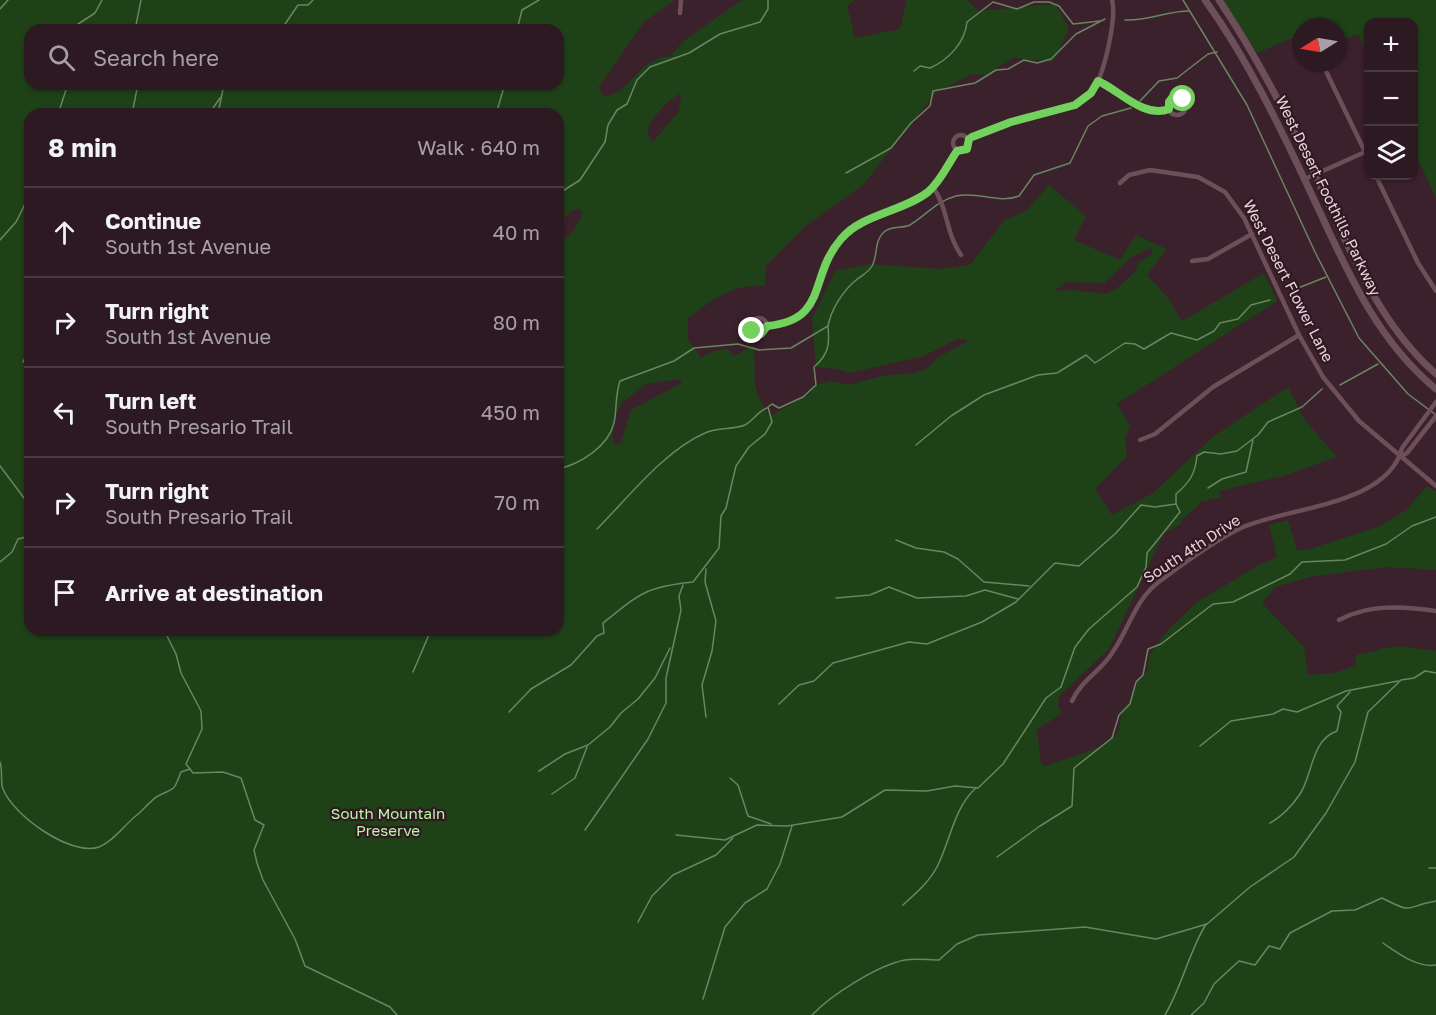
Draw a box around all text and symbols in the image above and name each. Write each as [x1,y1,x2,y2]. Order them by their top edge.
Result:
north arrow [1292,18,1346,72]
map controls [1364,18,1418,180]
button: + [1364,18,1418,72]
search box [24,24,564,90]
icon: search [45,41,78,74]
text: Search here [93,44,219,71]
button: − [1364,72,1418,126]
route start [1169,85,1195,111]
street label: West Desert Foothills Parkway [1273,93,1386,299]
button: layers [1364,126,1418,180]
text: 8 min [48,132,117,163]
text: Walk · 640 m [417,135,540,159]
street label: West Desert Flower Lane [1240,196,1338,365]
text: Continue [105,207,201,234]
icon: ahead [48,216,81,249]
text: 40 m [493,220,540,244]
text: South 1st Avenue [105,234,271,258]
text: Turn right [105,297,209,324]
icon: right [48,306,81,339]
text: 80 m [493,310,540,334]
route end [738,317,764,343]
text: South 1st Avenue [105,324,271,348]
text: Turn left [105,387,196,414]
icon: left [48,396,81,429]
text: 450 m [481,400,540,424]
text: South Presario Trail [105,414,293,438]
text: Turn right [105,477,209,504]
icon: right [48,486,81,519]
text: 70 m [494,490,540,514]
text: South Presario Trail [105,504,293,528]
street label: South 4th Drive [1140,510,1244,586]
icon: arrive [48,576,81,609]
text: Arrive at destination [105,579,323,606]
park label: South Mountain Preserve [331,804,445,839]

